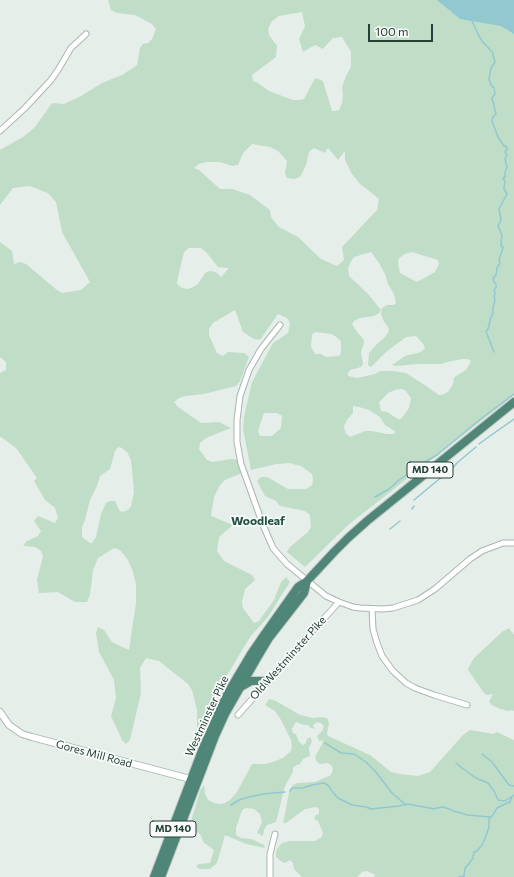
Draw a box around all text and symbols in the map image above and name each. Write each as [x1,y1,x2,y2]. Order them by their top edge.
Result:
scale bar [370,16,435,42]
text: 100 m [375,24,409,38]
road number: MD 140 [407,462,453,478]
district label: Woodleaf [231,514,285,528]
street label: Old Westminster Pike [247,614,329,702]
street label: Westminster Pike [183,674,231,758]
street label: Gores Mill Road [54,737,134,771]
road number: MD 140 [150,821,196,837]

